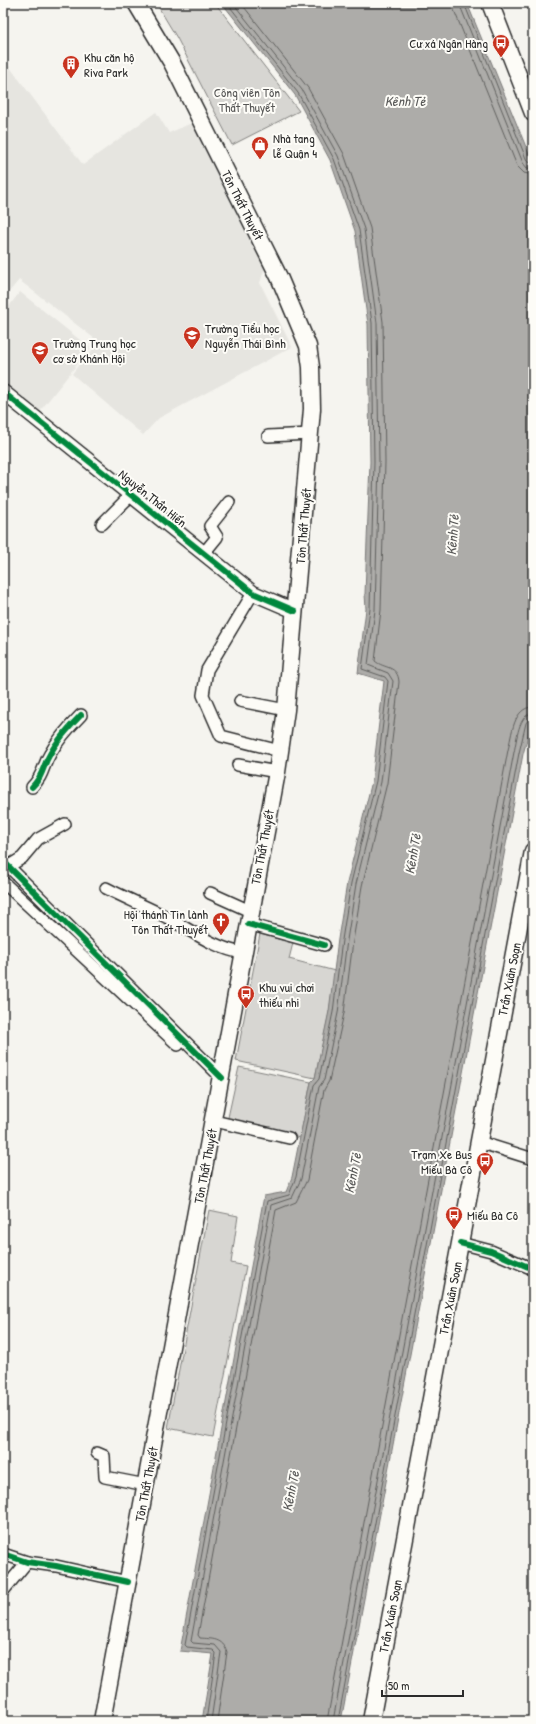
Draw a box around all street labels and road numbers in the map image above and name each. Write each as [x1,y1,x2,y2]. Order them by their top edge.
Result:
street label: Tôn Thất Thuyết [218,167,269,243]
street label: Nguyễn Thần Hiến [115,465,191,531]
street label: Tôn Thất Thuyết [291,487,315,565]
street label: Tôn Thất Thuyết [246,807,278,886]
street label: Trần Xuân Soạn [493,941,525,1017]
street label: Tôn Thất Thuyết [189,1126,221,1205]
street label: Trần Xuân Soạn [434,1260,466,1336]
street label: Tôn Thất Thuyết [130,1444,162,1523]
street label: Trần Xuân Soạn [374,1578,406,1654]

